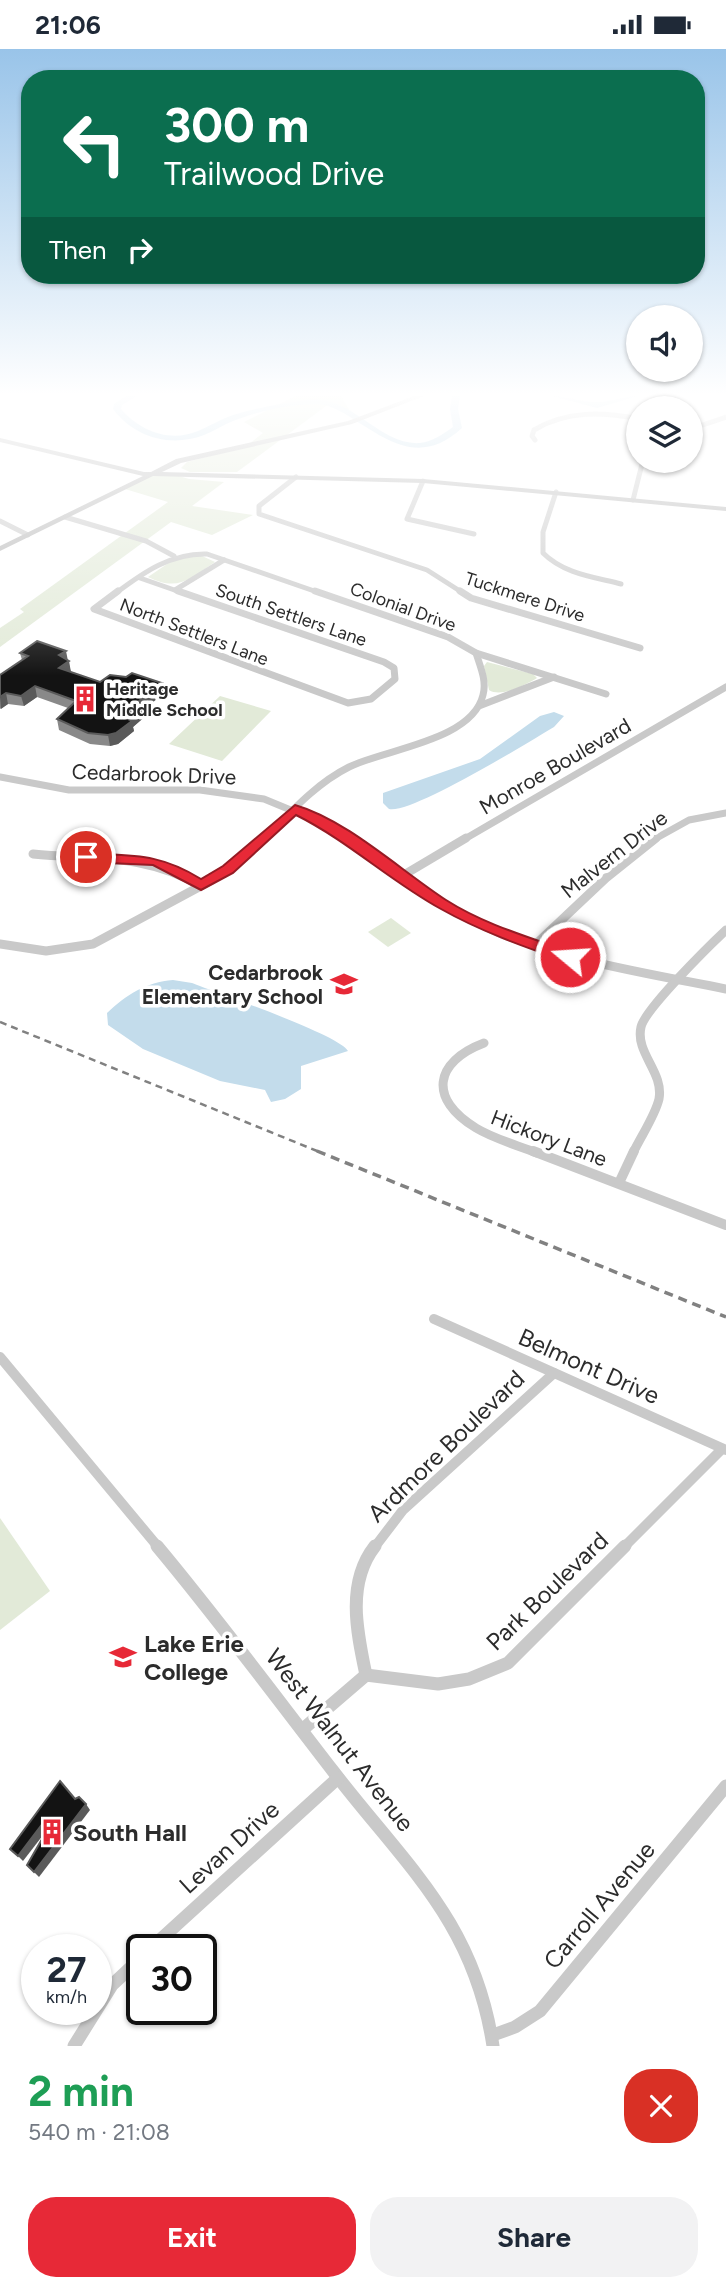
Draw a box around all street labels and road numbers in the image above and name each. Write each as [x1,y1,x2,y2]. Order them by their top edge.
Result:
street label: Tuckmere Drive [462,567,588,627]
street label: Colonial Drive [347,578,459,636]
street label: South Settlers Lane [213,579,370,651]
street label: North Settlers Lane [117,594,272,671]
street label: Monroe Boulevard [475,712,635,820]
street label: Cedarbrook Drive [71,759,237,789]
street label: Malvern Drive [556,805,672,903]
street label: Hickory Lane [487,1104,611,1172]
street label: Belmont Drive [514,1322,664,1410]
street label: Ardmore Boulevard [362,1364,530,1528]
street label: Park Boulevard [480,1526,614,1656]
street label: West Walnut Avenue [260,1643,420,1837]
street label: Levan Drive [173,1795,285,1899]
street label: Carroll Avenue [537,1835,661,1975]

